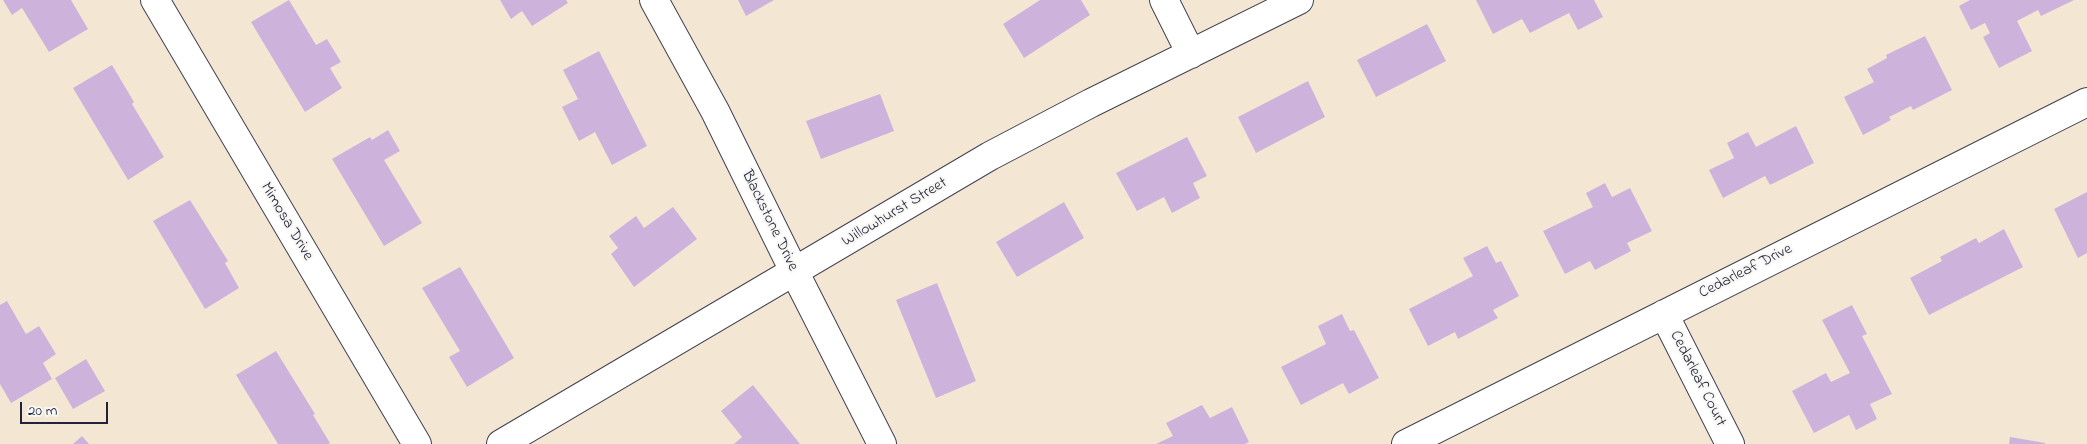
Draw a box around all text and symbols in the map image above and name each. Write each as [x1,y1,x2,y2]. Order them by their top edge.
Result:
street label: Blackstone Drive [736,168,802,274]
street label: Willowhurst Street [839,174,951,252]
street label: Mimosa Drive [255,180,317,264]
street label: Cedarleaf Drive [1696,240,1796,304]
street label: Cedarleaf Court [1665,328,1729,430]
scale bar [22,392,110,424]
text: 20 m [28,400,57,422]

